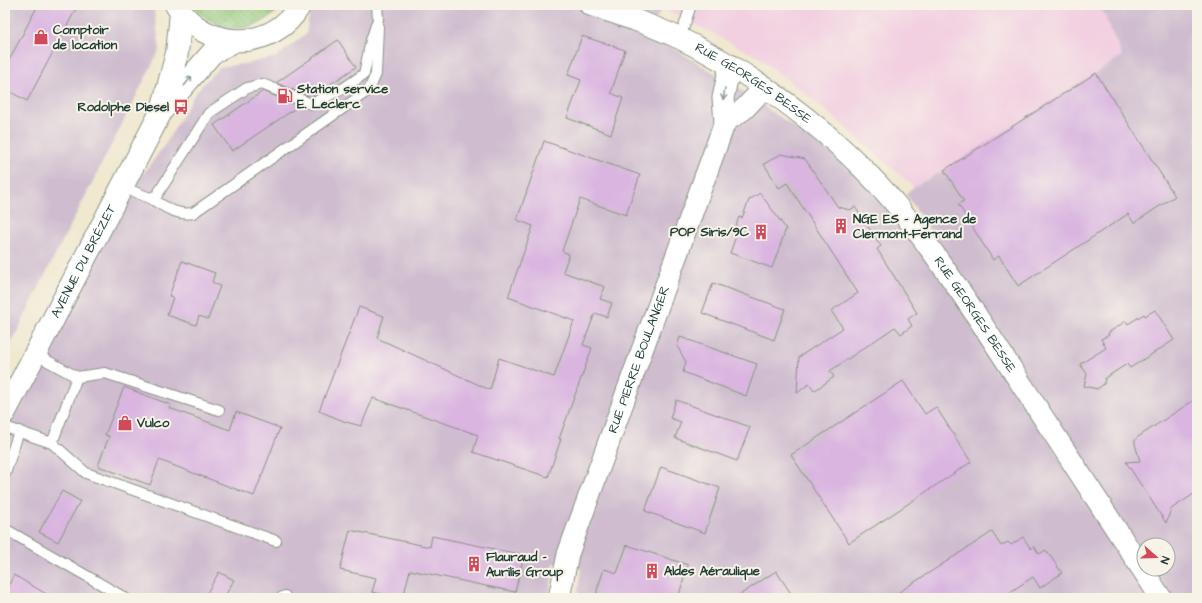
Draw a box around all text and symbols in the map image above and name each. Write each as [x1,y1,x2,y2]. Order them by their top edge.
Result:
place label: Comptoir de location [52,21,118,54]
shop icon: Comptoir de location [32,28,50,46]
street label: RUE GEORGES BESSE [692,39,815,128]
one-way arrow [183,75,192,86]
place label: Station service E. Leclerc [296,80,388,113]
fuel station icon: Station service E. Leclerc [276,87,294,105]
one-way arrow [720,87,728,100]
place label: Rodolphe Diesel [77,98,169,117]
bus stop icon: Rodolphe Diesel [172,98,190,116]
street label: AVENUE DU BRÉZET [46,200,121,321]
place label: NGE ES - Agence de Clermont-Ferrand [853,210,976,243]
building icon: NGE ES - Agence de Clermont-Ferrand [832,217,850,235]
place label: POP Siris/9C [670,223,750,241]
building icon: POP Siris/9C [752,223,770,241]
street label: RUE GEORGES BESSE [930,253,1021,376]
street label: RUE PIERRE BOULANGER [604,283,674,436]
shop icon: Vulco [116,414,134,432]
place label: Vulco [136,414,170,432]
north arrow [1136,537,1176,577]
place label: Flauraud - Aurilis Group [486,548,564,582]
text: N [1157,554,1173,566]
building icon: Flauraud - Aurilis Group [465,555,483,573]
building icon: Aldes Aéraulique [643,562,661,580]
place label: Aldes Aéraulique [664,562,760,581]

